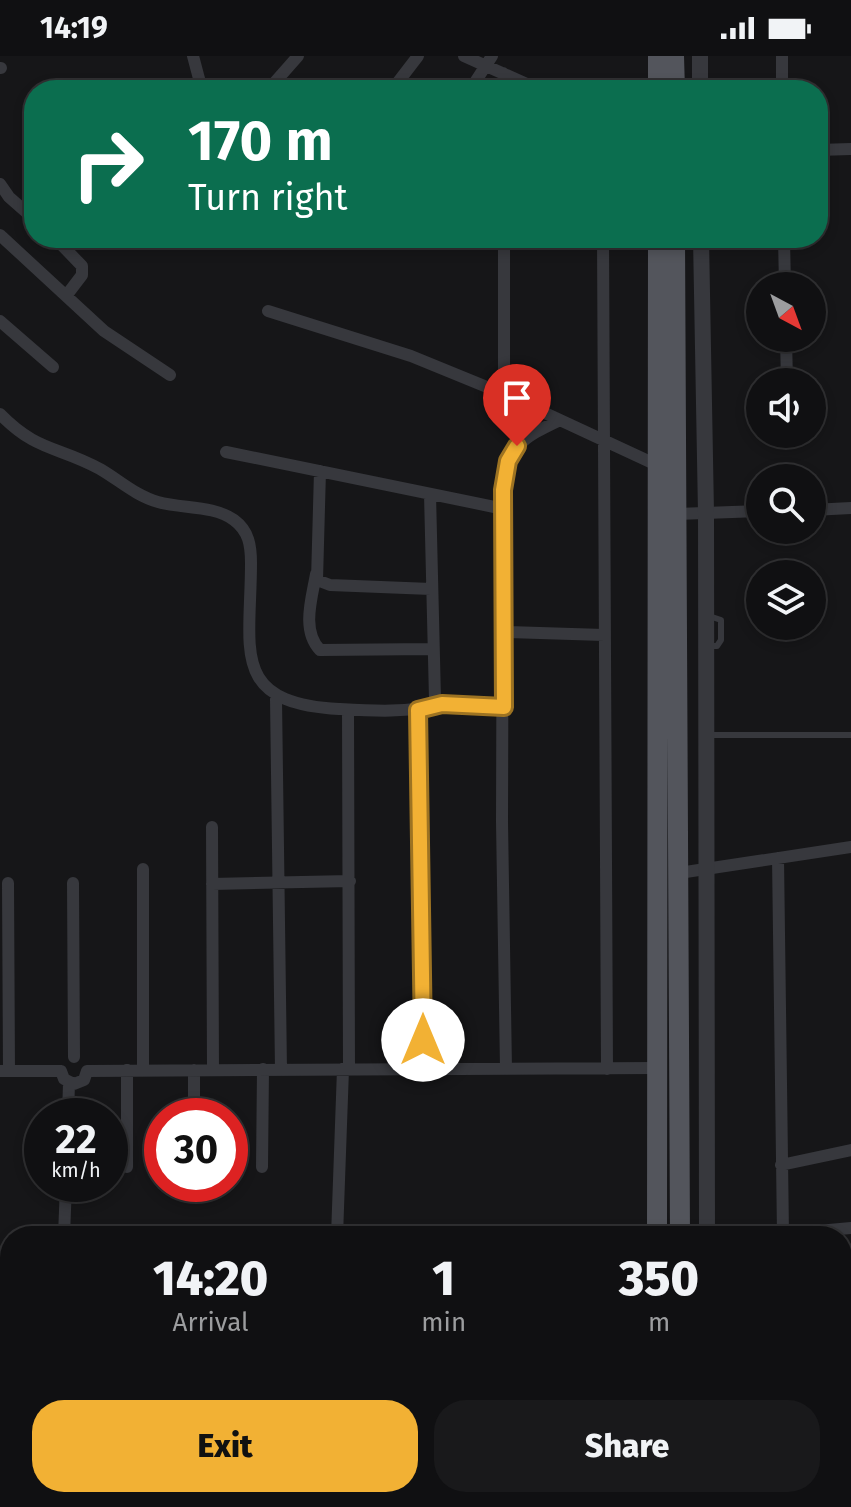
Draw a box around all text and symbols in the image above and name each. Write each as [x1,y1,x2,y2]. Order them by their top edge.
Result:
text: 14:19 [40,10,108,46]
text: 170 m [188,108,333,175]
icon: right [56,112,160,216]
text: Turn right [188,176,348,220]
north arrow [746,272,826,352]
map controls [746,272,826,640]
pin [483,364,551,446]
button: sound [746,368,826,448]
icon: arrive [495,376,539,420]
button: search [746,464,826,544]
button: layers [746,560,826,640]
position arrow [381,998,465,1082]
speed limit sign: 30 [144,1098,248,1202]
text: 22 [55,1116,97,1164]
text: km/h [51,1158,101,1182]
text: 14:20 [153,1250,268,1308]
text: 1 [432,1250,455,1308]
text: 350 [619,1250,699,1308]
text: Arrival [173,1307,249,1338]
text: min [421,1307,466,1338]
text: m [648,1307,670,1338]
button: Exit [32,1400,418,1492]
button: Share [434,1400,820,1492]

